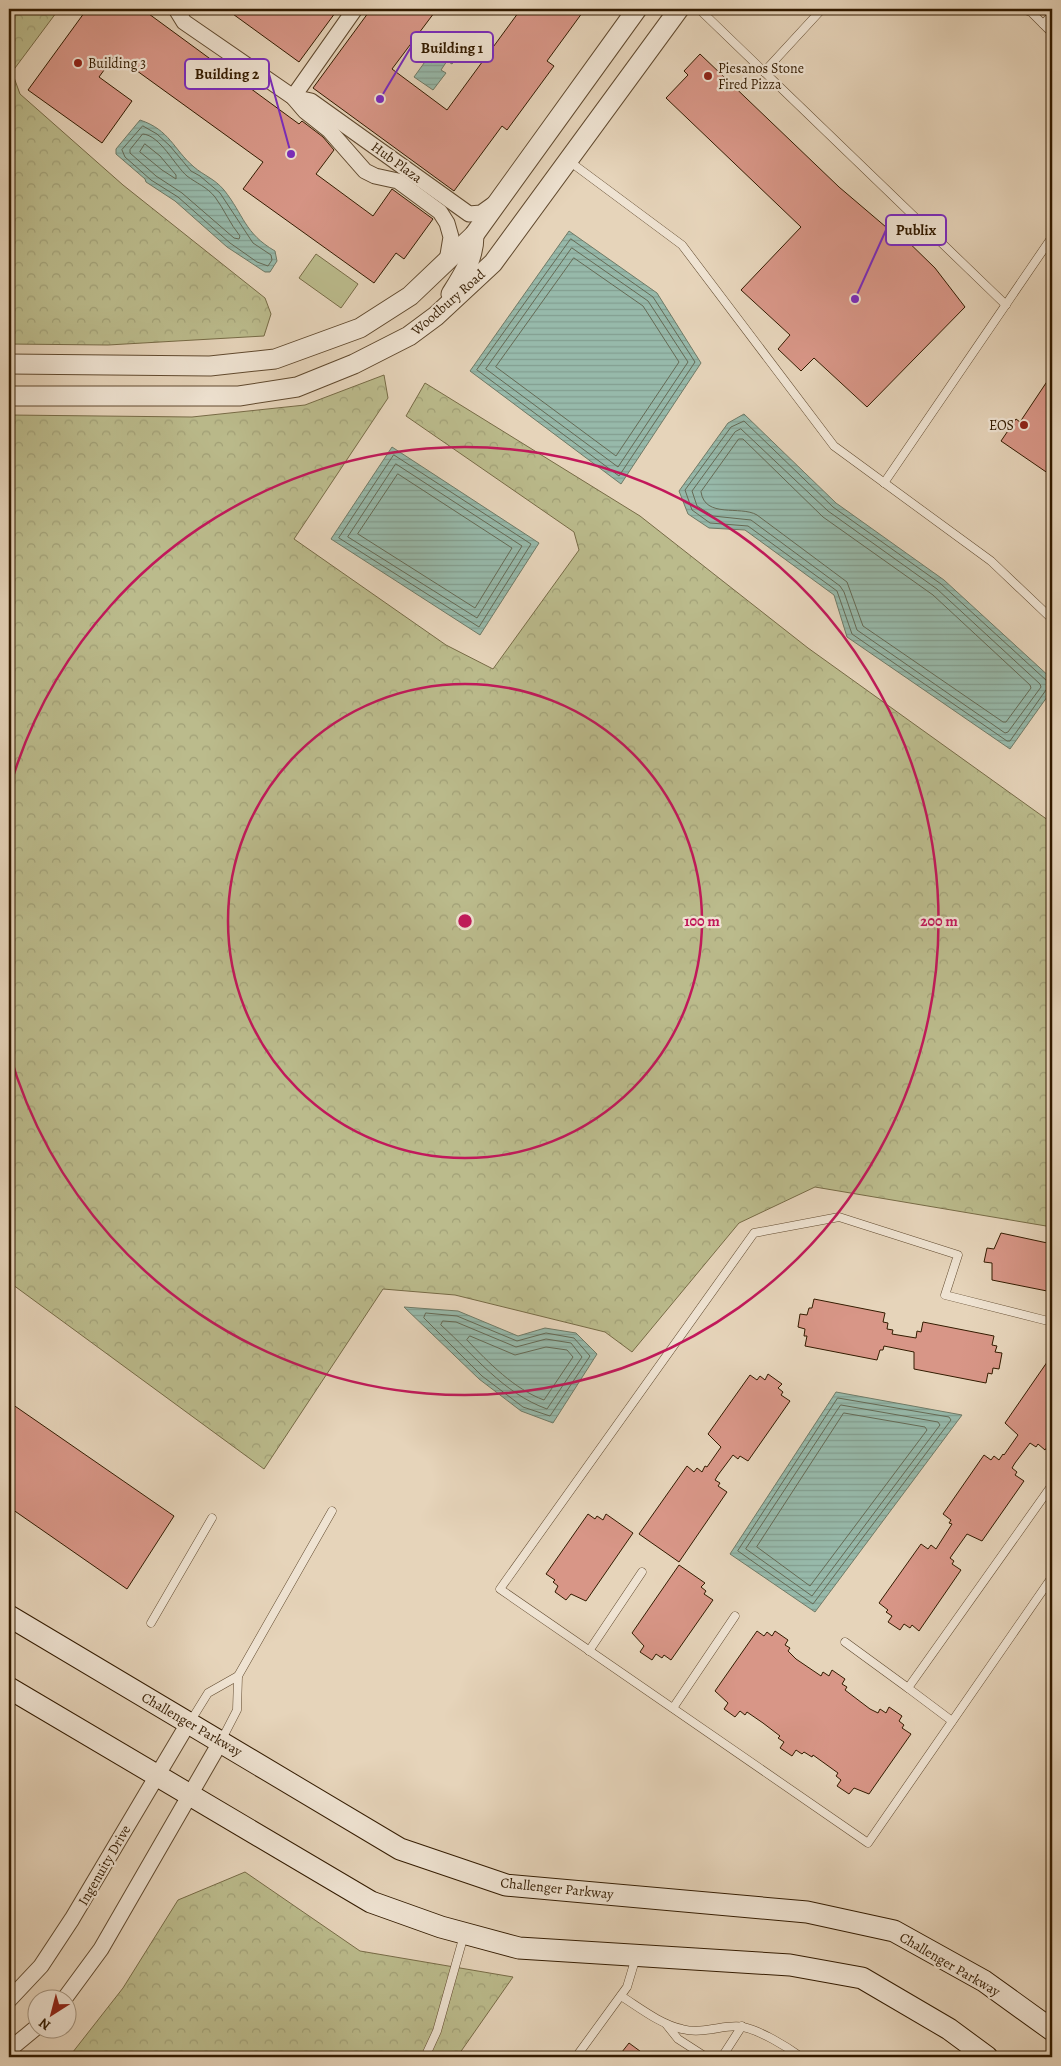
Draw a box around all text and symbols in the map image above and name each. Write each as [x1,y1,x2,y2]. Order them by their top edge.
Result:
callout: Building 1 [411,32,493,62]
text: Building 1 [421,38,484,58]
place label: Building 3 [88,54,146,73]
marker: Building 3 [72,57,84,69]
callout: Building 2 [185,59,269,89]
place label: Piesanos Stone Fired Pizza [718,59,804,94]
text: Building 2 [195,64,260,84]
marker: Piesanos Stone Fired Pizza [702,70,714,82]
street label: Hub Plaza [367,137,426,188]
callout: Publix [886,215,946,245]
text: Publix [896,220,937,240]
street label: Woodbury Road [407,265,490,340]
place label: EOS [989,416,1014,435]
marker: EOS [1018,419,1030,431]
text: 100 m [684,911,720,931]
text: 200 m [920,911,958,931]
centre of rings [456,912,474,930]
street label: Challenger Parkway [138,1688,246,1761]
street label: Ingenuity Drive [74,1821,135,1909]
street label: Challenger Parkway [500,1873,615,1904]
street label: Challenger Parkway [896,1928,1004,2001]
north arrow [28,1988,78,2038]
text: N [35,2013,54,2035]

